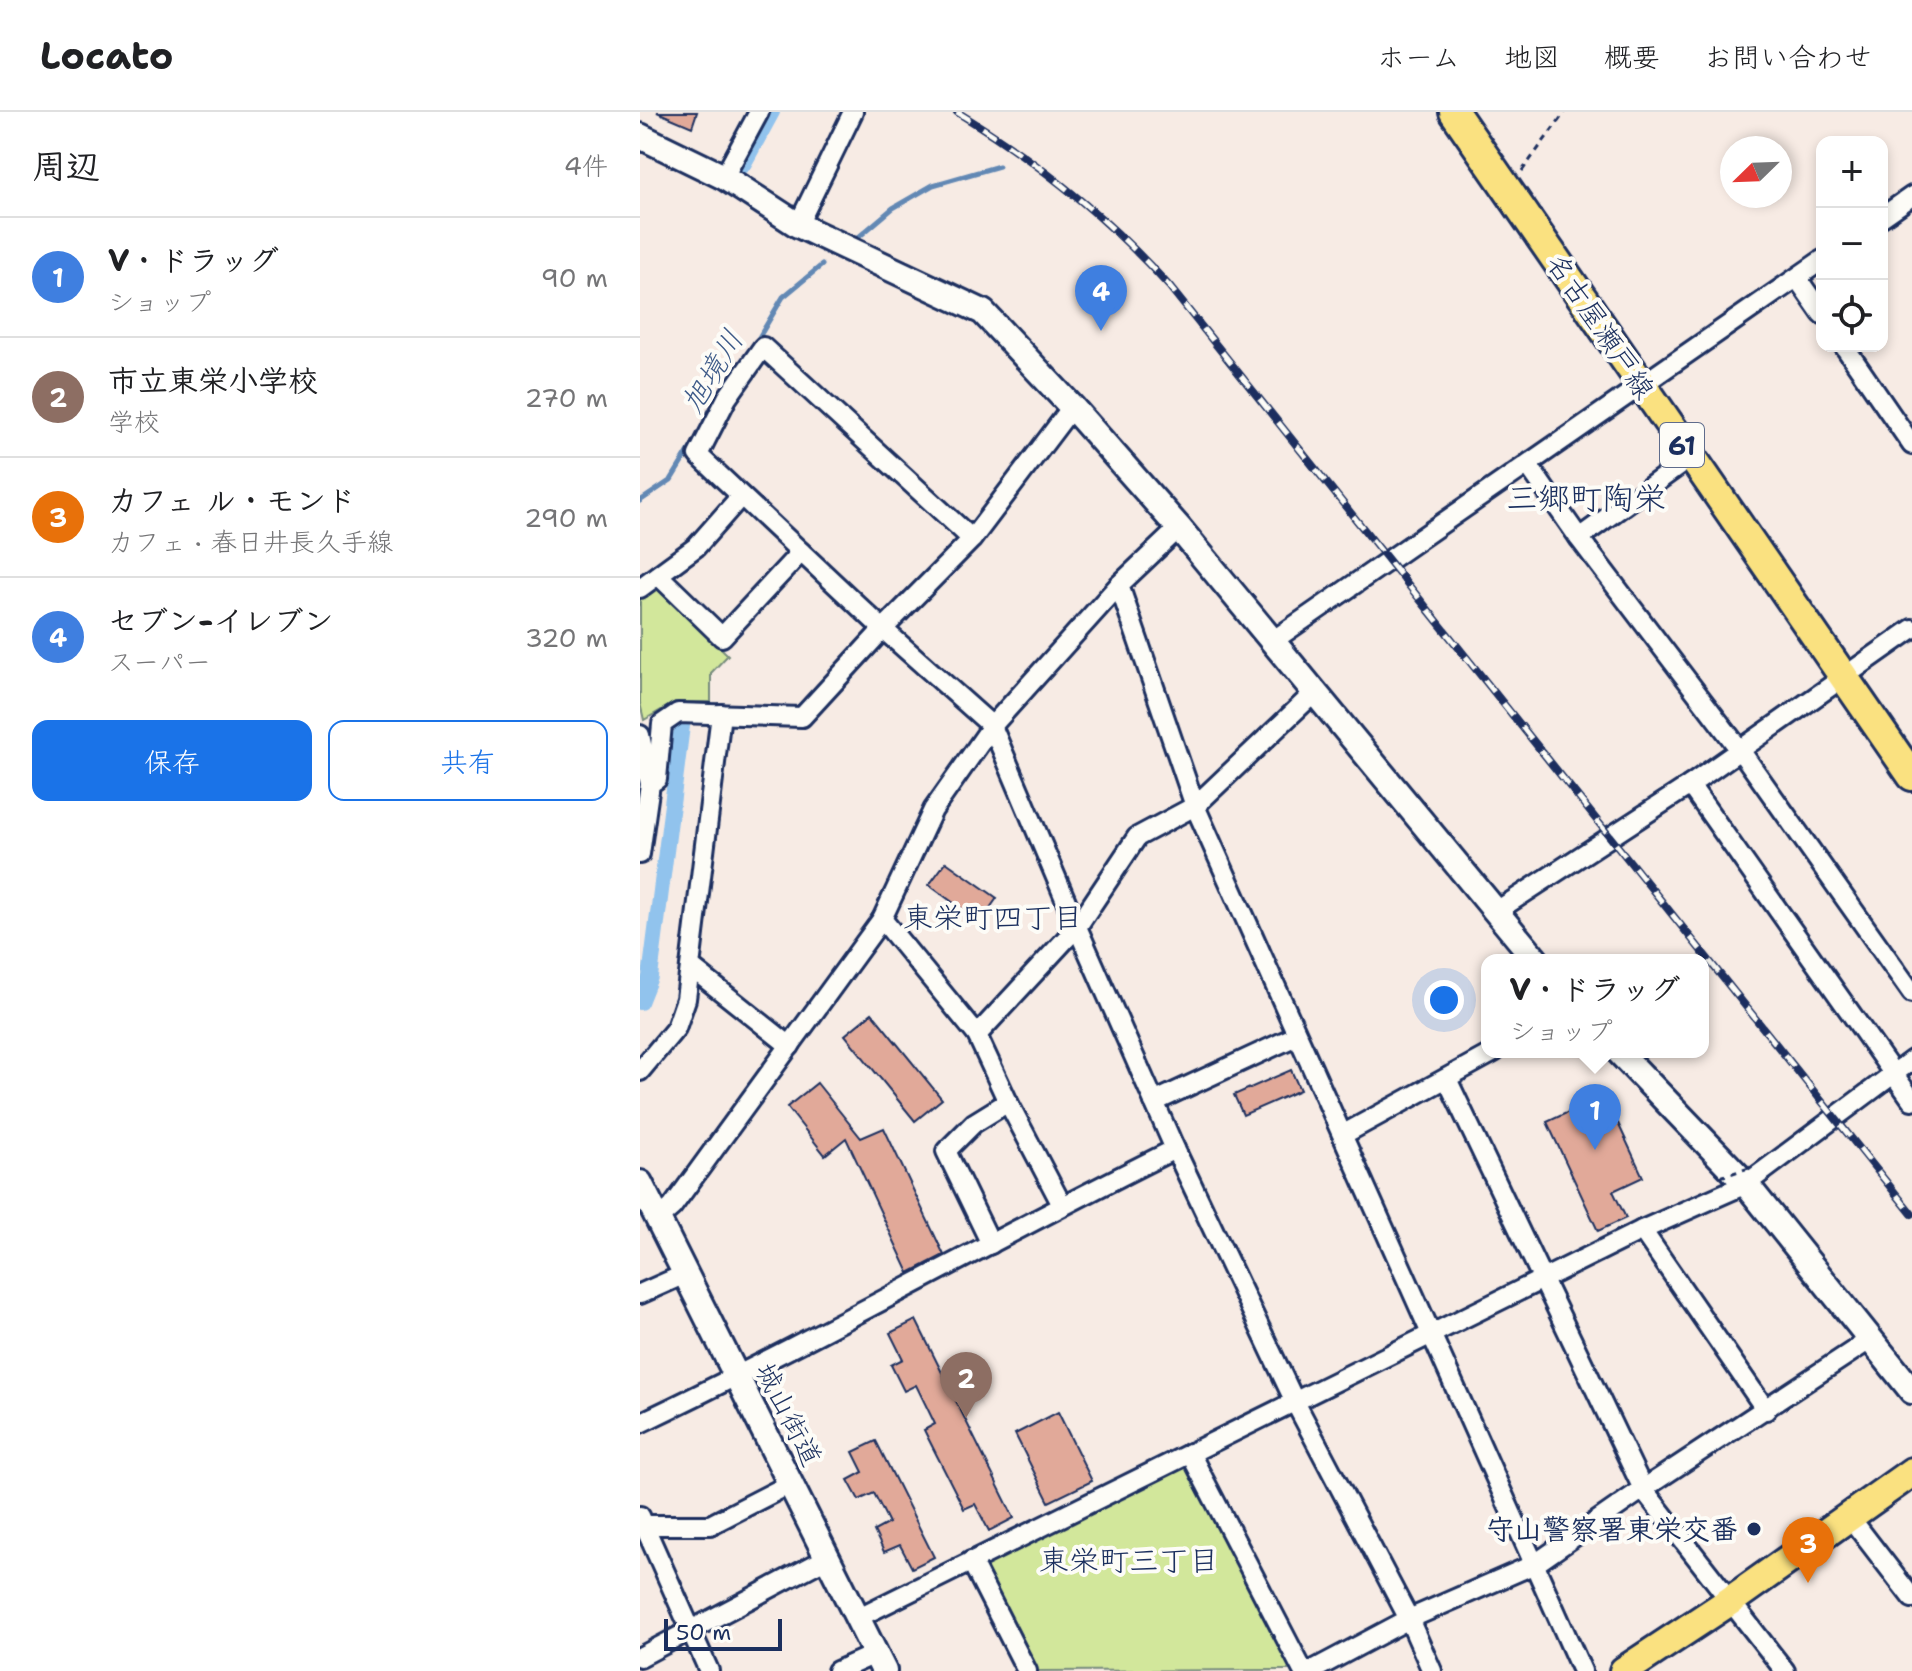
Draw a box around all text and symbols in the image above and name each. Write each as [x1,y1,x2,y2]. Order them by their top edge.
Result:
text: Locato [40,30,173,81]
text: ホーム [1377,38,1460,76]
text: 地図 [1504,38,1560,76]
text: 概要 [1604,38,1660,76]
text: お問い合わせ [1704,38,1872,76]
north arrow [1720,136,1792,208]
map controls [1816,136,1888,352]
button: + [1816,136,1888,208]
text: 周辺 [32,143,100,189]
text: 4件 [564,148,608,183]
button: − [1816,208,1888,280]
text: V・ドラッグ [108,240,279,281]
street label: 名古屋瀬戸線 [1538,246,1664,406]
text: 1 [52,260,64,295]
text: 90 m [541,260,608,295]
pin: 4 [1075,265,1127,331]
button: locate [1816,280,1888,352]
text: ショップ [108,284,211,319]
water label: 旭境川 [671,322,753,420]
text: 市立東栄小学校 [108,360,318,401]
text: 2 [49,380,67,415]
text: 270 m [525,380,608,415]
text: 学校 [108,404,160,439]
road number: 61 [1660,423,1704,467]
district label: 三郷町陶栄 [1506,476,1666,519]
text: カフェ ル・モンド [108,480,356,521]
text: 3 [49,500,67,535]
text: 290 m [524,500,608,535]
text: カフェ · 春日井長久手線 [108,524,393,559]
text: セブン-イレブン [108,600,334,641]
text: 4 [49,620,67,655]
text: 320 m [525,620,608,655]
text: スーパー [108,644,211,679]
button: 保存 [32,720,312,801]
button: 共有 [328,720,608,801]
district label: 東栄町四丁目 [903,897,1083,938]
popup [1481,954,1709,1058]
text: V・ドラッグ [1509,969,1681,1010]
your location [1424,980,1464,1020]
text: ショップ [1509,1013,1612,1048]
pin: 1 [1569,1084,1621,1150]
pin: 2 [940,1352,992,1418]
street label: 城山街道 [747,1355,831,1473]
place label: 守山警察署東栄交番 [1486,1510,1738,1548]
pin: 3 [1782,1517,1834,1583]
marker: 守山警察署東栄交番 [1745,1520,1763,1538]
district label: 東栄町三丁目 [1039,1540,1219,1581]
scale bar [664,1615,782,1651]
text: 50 m [676,1618,731,1647]

